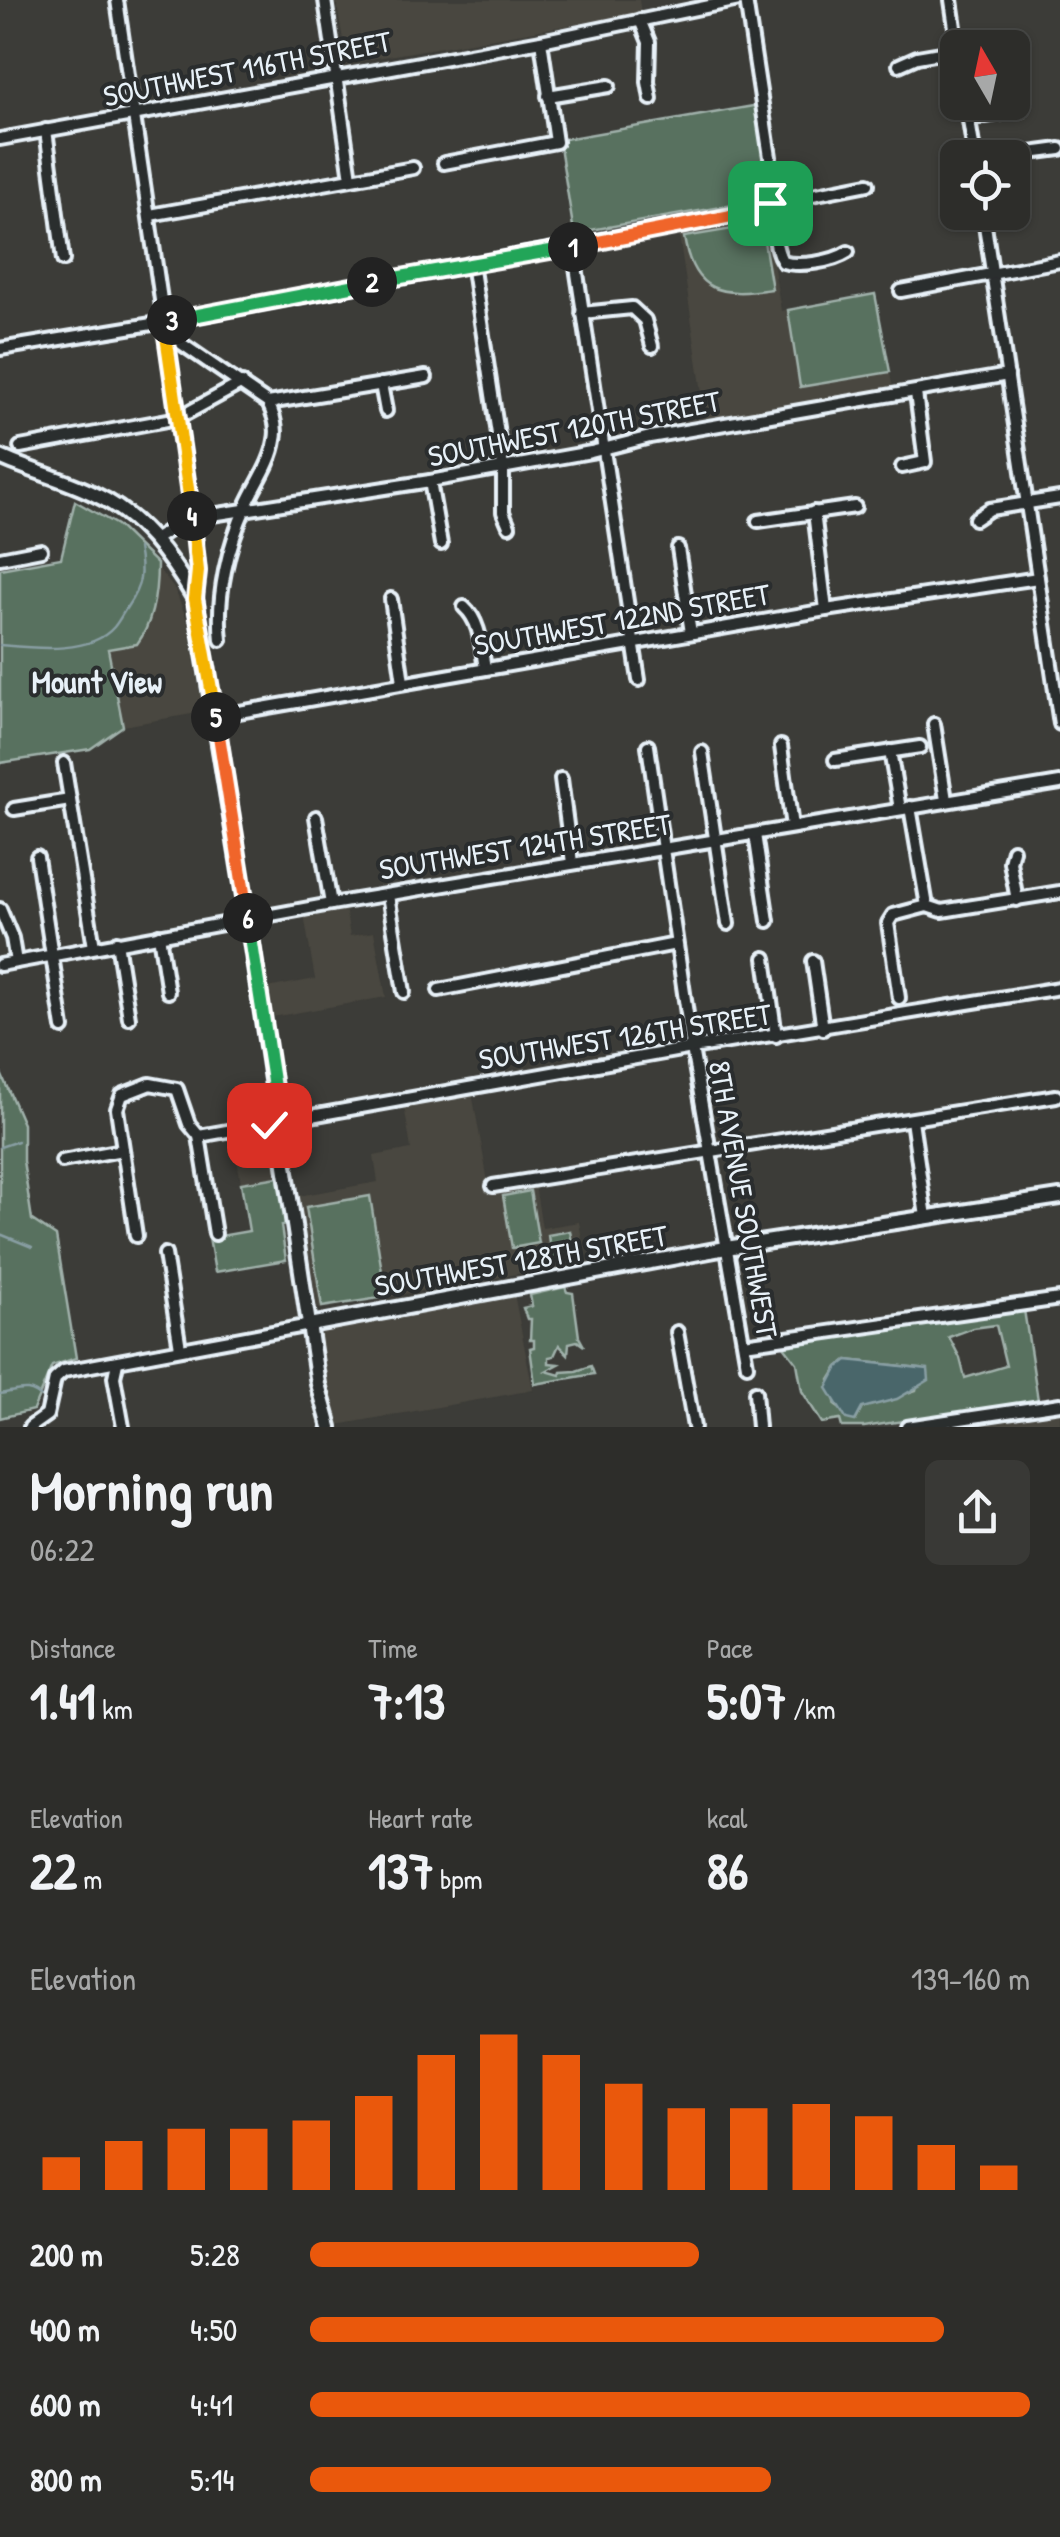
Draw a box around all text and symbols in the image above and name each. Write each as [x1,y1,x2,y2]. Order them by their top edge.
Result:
street label: SOUTHWEST 116TH STREET [100,20,395,116]
north arrow [940,30,1030,120]
map controls [940,30,1030,230]
button: locate [940,140,1030,230]
pin [728,161,813,246]
icon: arrive [743,176,798,231]
pin: 1 [548,222,598,272]
text: 1 [568,228,578,266]
pin: 2 [347,257,397,307]
text: 2 [365,263,379,301]
pin: 3 [147,295,197,345]
text: 3 [166,301,178,339]
street label: SOUTHWEST 120TH STREET [424,380,724,476]
pin: 4 [167,491,217,541]
text: 4 [187,497,197,535]
street label: SOUTHWEST 122ND STREET [471,573,774,665]
district label: Mount View [32,660,162,703]
pin: 5 [191,692,241,742]
text: 5 [210,698,222,736]
street label: SOUTHWEST 124TH STREET [376,803,675,889]
pin: 6 [223,893,273,943]
text: 6 [242,899,254,937]
street label: SOUTHWEST 126TH STREET [476,993,775,1079]
street label: 8TH AVENUE SOUTHWEST [700,1058,788,1341]
pin [227,1083,312,1168]
icon: check [242,1098,297,1153]
street label: SOUTHWEST 128TH STREET [372,1214,671,1305]
text: Morning run [30,1453,273,1527]
button: share [925,1460,1030,1565]
text: 06:22 [30,1528,94,1571]
text: Distance [30,1629,116,1667]
text: Time [368,1629,418,1667]
text: Pace [707,1629,753,1667]
text: 1.41 [30,1667,96,1735]
text: 7:13 [368,1667,445,1735]
text: 5:07 [707,1667,787,1735]
text: km [96,1690,133,1728]
text: /km [787,1690,836,1728]
text: Elevation [30,1799,123,1837]
text: Heart rate [368,1799,473,1837]
text: kcal [707,1799,748,1837]
text: 22 [30,1837,77,1905]
text: 137 [368,1837,434,1905]
text: 86 [707,1837,748,1905]
text: m [77,1860,102,1898]
text: bpm [434,1860,483,1898]
text: Elevation [30,1957,136,2000]
text: 139–160 m [911,1957,1030,2000]
text: 200 m [30,2233,103,2276]
text: 5:28 [190,2233,240,2276]
text: 400 m [30,2308,100,2351]
text: 4:50 [190,2308,237,2351]
text: 600 m [30,2383,101,2426]
text: 4:41 [190,2383,233,2426]
text: 800 m [30,2458,102,2501]
text: 5:14 [190,2458,235,2501]

